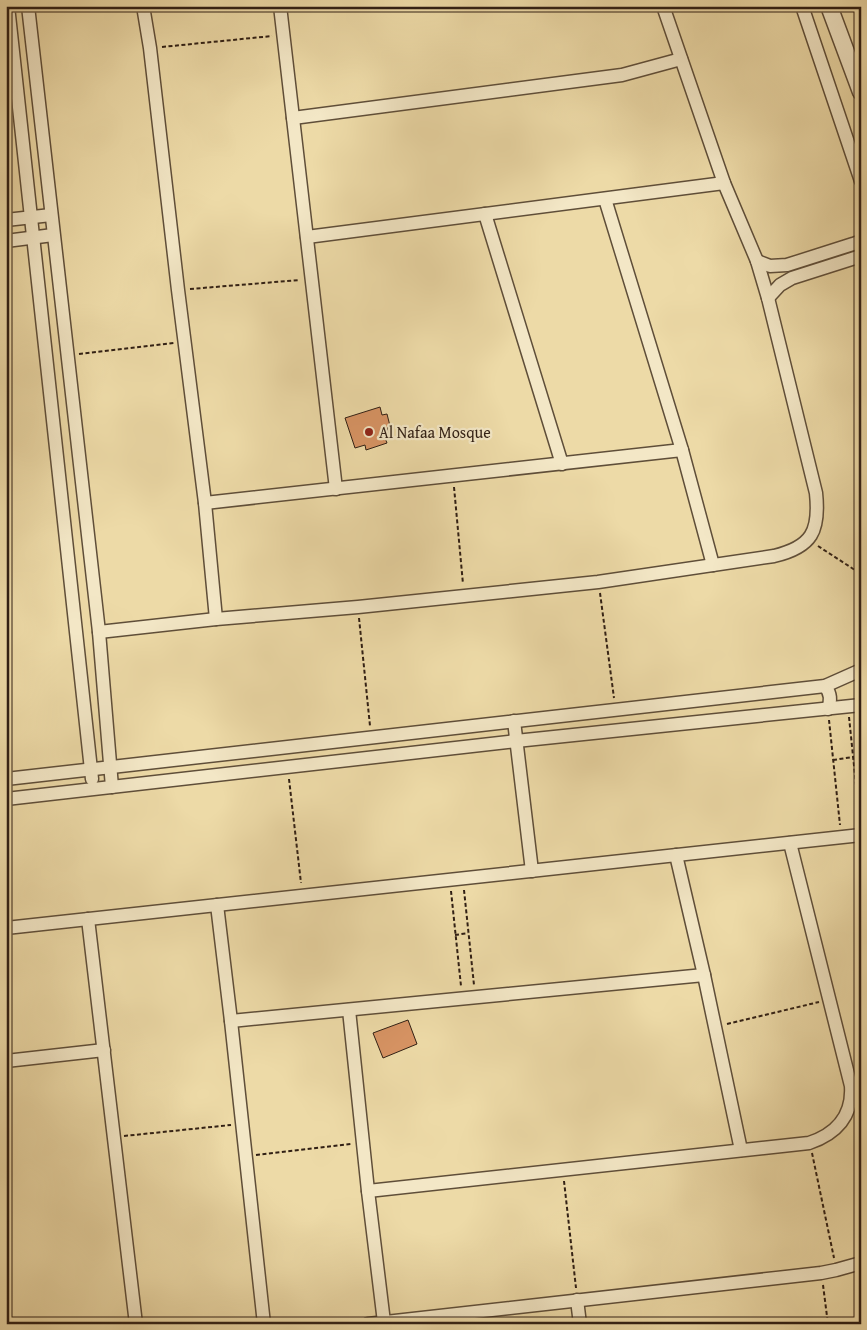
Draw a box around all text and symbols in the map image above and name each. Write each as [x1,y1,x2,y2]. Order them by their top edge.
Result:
place label: Al Nafaa Mosque [379,420,491,444]
marker: Al Nafaa Mosque [363,426,375,438]

